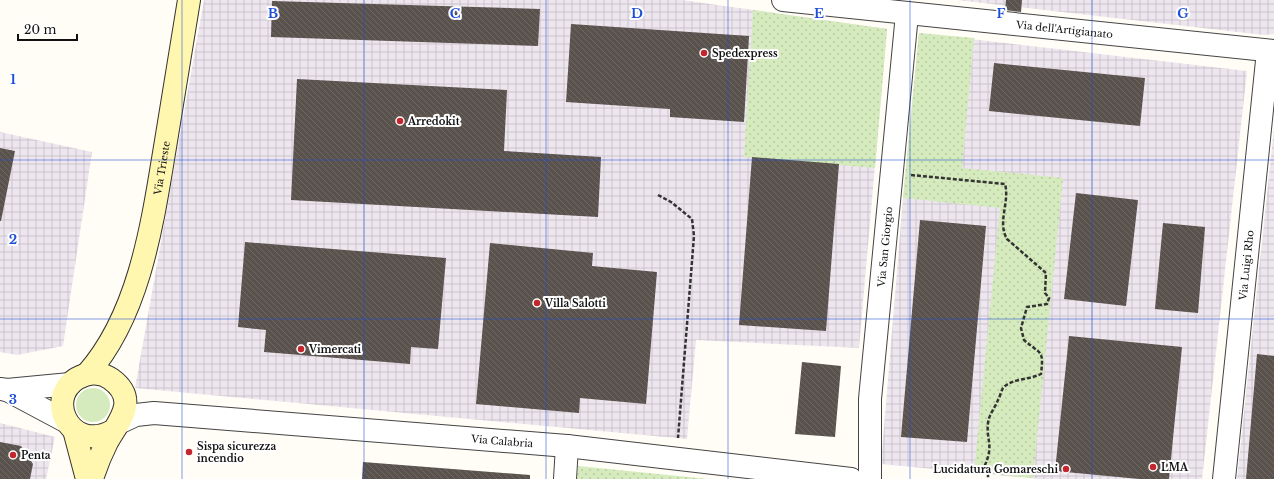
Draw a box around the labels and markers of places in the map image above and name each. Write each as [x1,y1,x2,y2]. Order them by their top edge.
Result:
place label: Spedexpress [712,47,778,60]
marker: Spedexpress [699,48,709,58]
place label: Arredokit [407,115,460,128]
marker: Arredokit [395,116,405,126]
place label: Villa Salotti [544,297,606,310]
marker: Villa Salotti [532,298,542,308]
place label: Vimercati [308,343,362,356]
marker: Vimercati [296,344,306,354]
place label: Sispa sicurezza incendio [197,440,276,465]
marker: Sispa sicurezza incendio [184,447,194,457]
place label: Penta [21,449,51,462]
marker: Penta [8,450,18,460]
place label: LMA [1161,461,1189,474]
marker: LMA [1148,462,1158,472]
place label: Lucidatura Gomareschi [933,463,1058,476]
marker: Lucidatura Gomareschi [1061,464,1071,474]

